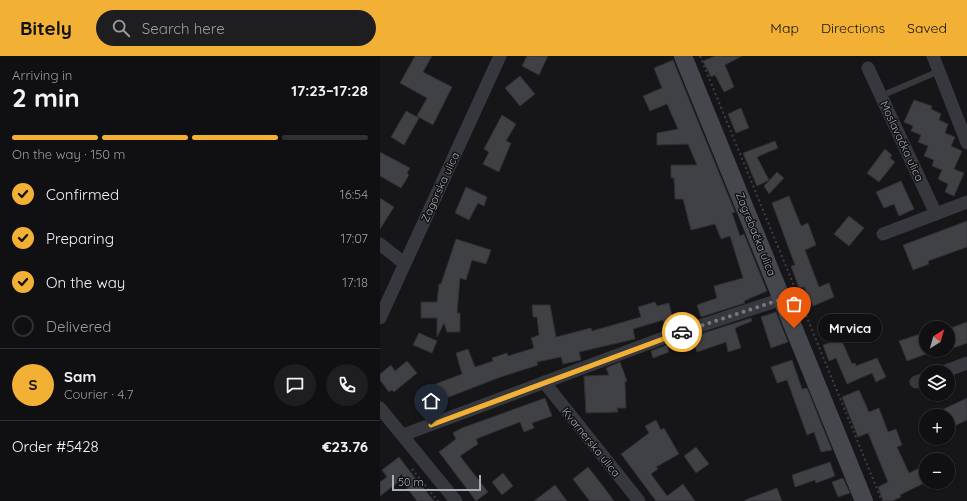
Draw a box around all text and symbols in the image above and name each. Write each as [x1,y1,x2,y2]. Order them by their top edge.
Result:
search box [96,10,376,46]
text: Bitely [20,16,72,40]
icon: search [110,17,132,39]
text: Search here [142,19,225,38]
text: Map [770,19,799,37]
text: Directions [821,19,885,37]
text: Saved [907,19,947,37]
text: Arriving in [12,67,72,83]
text: 2 min [12,81,80,114]
text: 17:23–17:28 [291,81,368,100]
street label: Moslavačka ulica [877,99,927,183]
text: On the way · 150 m [12,146,125,162]
street label: Zagorska ulica [418,150,462,224]
icon: check [12,183,34,205]
text: Confirmed [46,185,119,204]
text: 16:54 [340,186,368,202]
street label: Zagrebačka ulica [733,190,779,278]
icon: check [12,227,34,249]
text: Preparing [46,229,114,248]
text: 17:07 [340,230,368,246]
icon: check [12,271,34,293]
text: On the way [46,273,125,292]
text: 17:18 [342,274,368,290]
pin [777,287,811,328]
icon: bag [783,293,805,315]
courier [662,312,702,352]
callout: Mrvica [818,314,882,342]
text: Delivered [46,317,111,336]
text: Mrvica [829,320,871,336]
icon: car [671,321,693,343]
north arrow [919,321,955,357]
map controls [919,321,955,489]
button: chat [274,364,316,406]
button: phone [326,364,368,406]
button: layers [919,365,955,401]
text: Sam [64,367,96,386]
text: S [29,375,37,394]
pin [414,384,448,425]
text: Courier · 4.7 [64,386,133,402]
icon: home [420,390,442,412]
street label: Kvarnerska ulica [559,405,623,479]
button: + [919,409,955,445]
text: Order #5428 [12,437,99,456]
text: €23.76 [322,437,368,456]
button: − [919,453,955,489]
scale bar [392,473,481,492]
text: 50 m [398,475,424,489]

